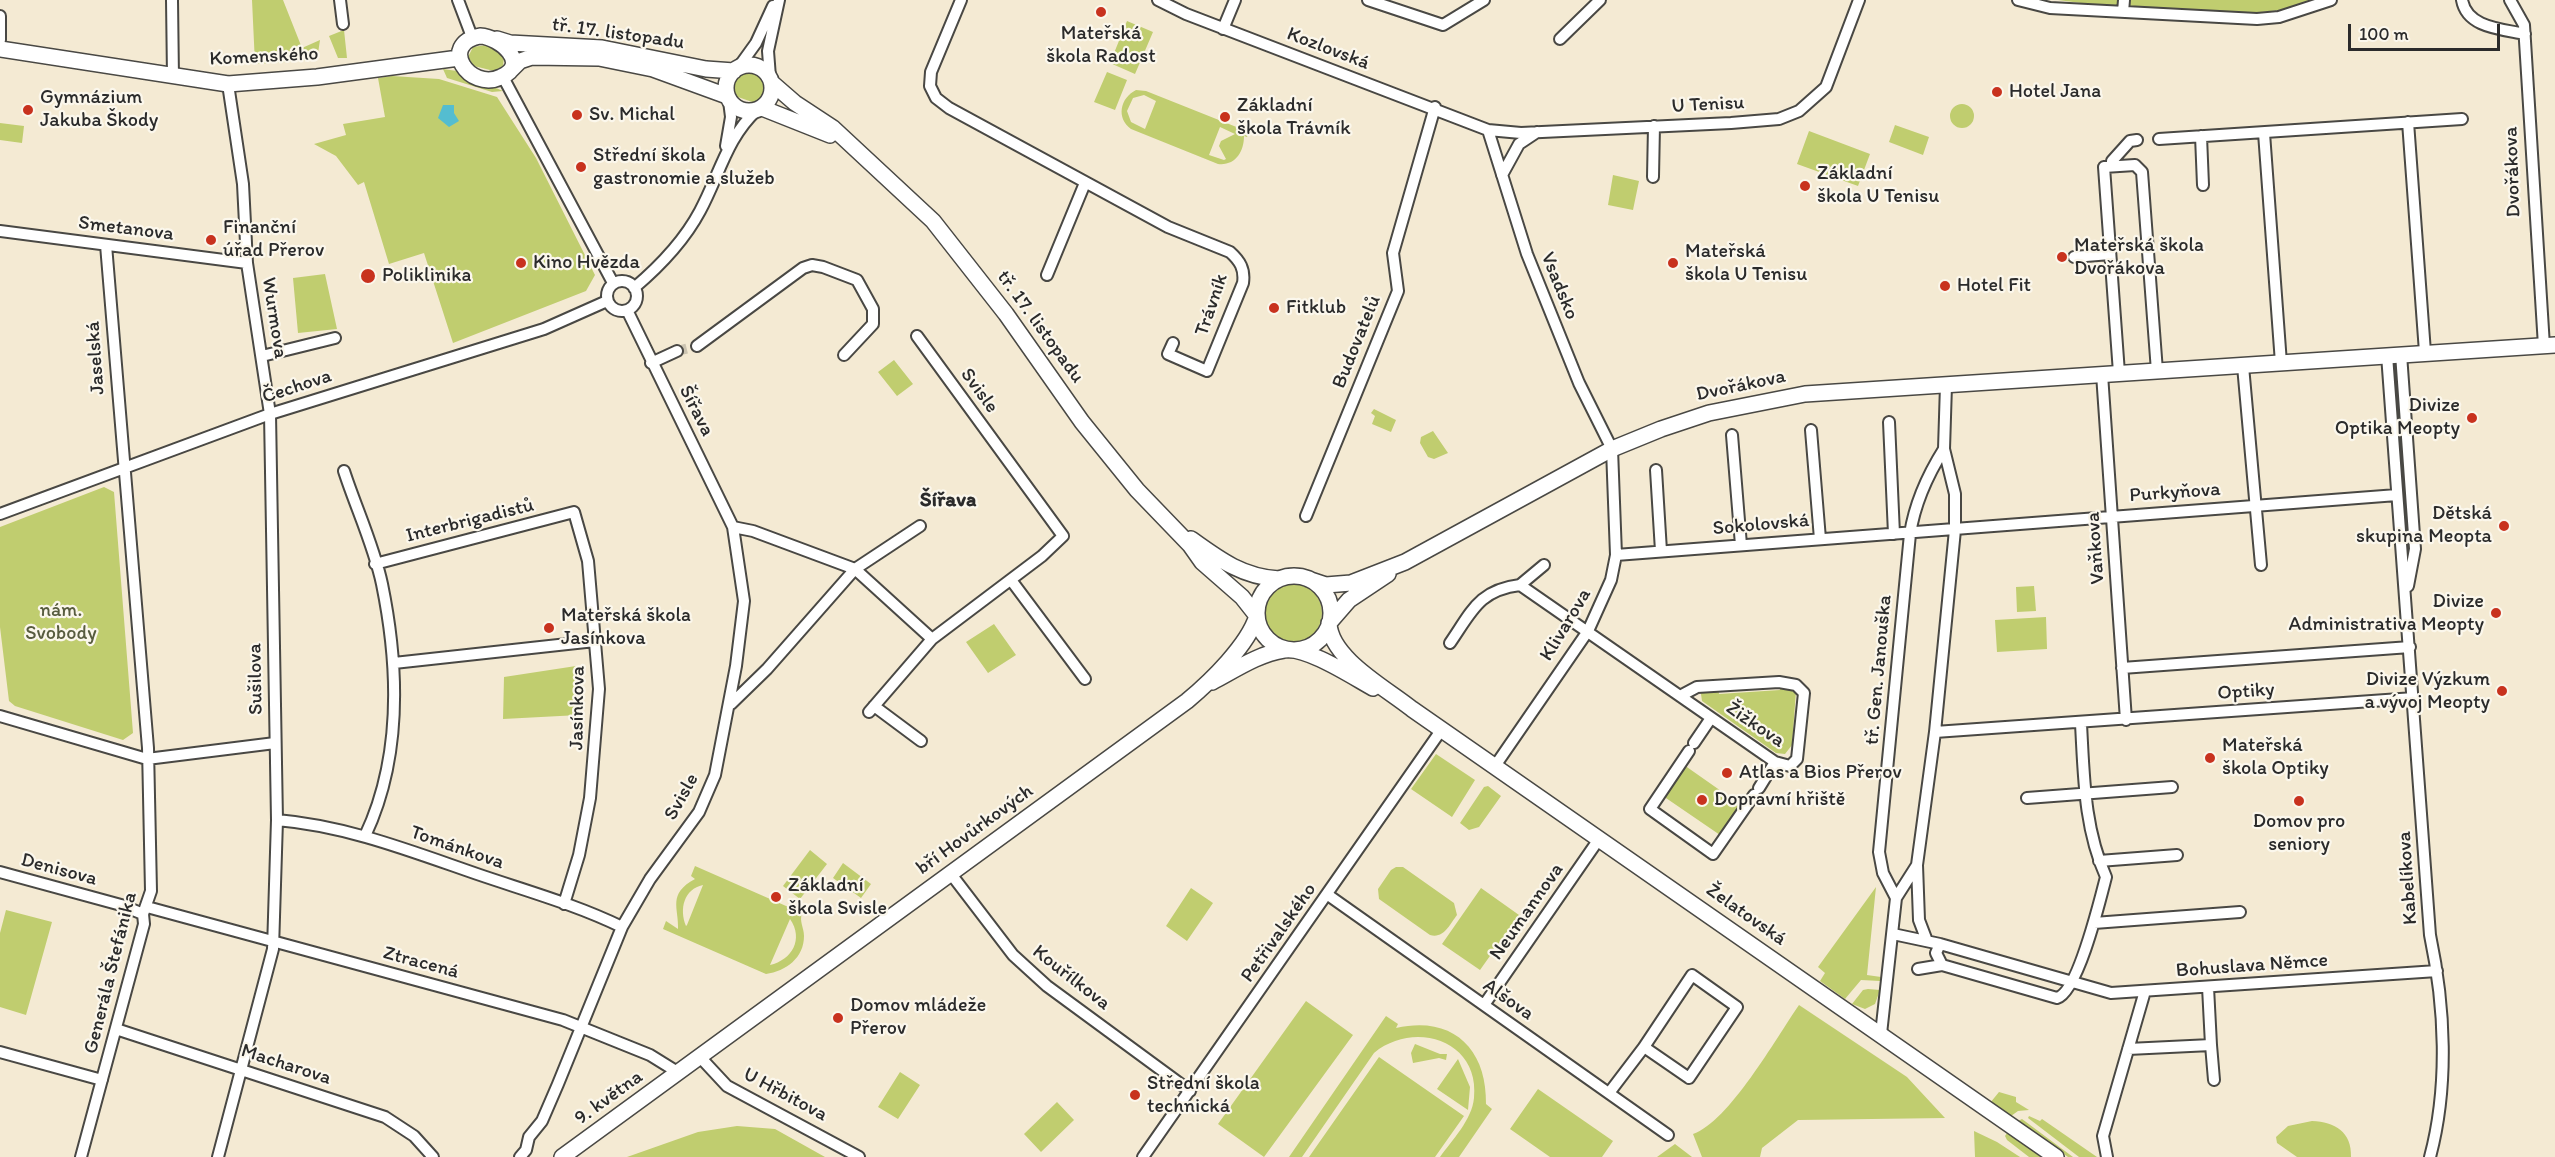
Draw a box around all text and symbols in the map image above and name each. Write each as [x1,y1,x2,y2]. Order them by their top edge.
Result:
marker: Mateřská škola Radost [1094,5,1108,19]
scale bar [2351,12,2502,50]
street label: tř. 17. listopadu [550,13,686,55]
place label: Mateřská škola Radost [1046,22,1156,69]
street label: Kozlovská [1283,22,1373,76]
text: 100 m [2359,23,2409,45]
street label: Komenského [209,42,319,72]
place label: Hotel Jana [2009,80,2101,104]
marker: Hotel Jana [1990,85,2004,99]
place label: Gymnázium Jakuba Škody [40,86,158,133]
street label: U Tenisu [1671,91,1745,119]
place label: Základní škola Trávník [1237,94,1350,141]
marker: Gymnázium Jakuba Škody [21,103,35,117]
place label: Sv. Michal [589,103,675,127]
marker: Sv. Michal [570,108,584,122]
marker: Základní škola Trávník [1218,110,1232,124]
street label: Dvořákova [2499,126,2527,218]
place label: Střední škola gastronomie a služeb [593,144,775,191]
marker: Střední škola gastronomie a služeb [574,160,588,174]
place label: Základní škola U Tenisu [1817,162,1939,209]
marker: Základní škola U Tenisu [1798,179,1812,193]
street label: Smetanova [77,211,175,247]
place label: Finanční úřad Přerov [223,216,324,263]
marker: Finanční úřad Přerov [204,233,218,247]
place label: Mateřská škola Dvořákova [2074,234,2204,281]
place label: Mateřská škola U Tenisu [1685,240,1807,287]
street label: Vsadsko [1535,249,1583,323]
marker: Mateřská škola Dvořákova [2055,250,2069,264]
place label: Kino Hvězda [533,251,640,275]
marker: Kino Hvězda [514,256,528,270]
marker: Mateřská škola U Tenisu [1666,256,1680,270]
place label: Poliklinika [382,264,471,288]
street label: tř. 17. listopadu [991,266,1089,388]
marker: Poliklinika [359,267,377,285]
street label: Trávník [1190,271,1234,339]
place label: Hotel Fit [1957,274,2031,298]
street label: Wurmova [256,276,292,360]
marker: Hotel Fit [1938,279,1952,293]
street label: Budovatelů [1327,292,1387,392]
place label: Fitklub [1286,296,1346,320]
marker: Fitklub [1267,301,1281,315]
street label: Jaselská [81,320,111,396]
street label: Čechova [259,364,335,410]
street label: Svisle [955,364,1003,418]
street label: Dvořákova [1694,365,1788,407]
street label: Šířava [673,382,719,440]
place label: Divize Optika Meopty [2335,394,2460,441]
marker: Divize Optika Meopty [2465,411,2479,425]
street label: Purkyňova [2129,478,2221,508]
district label: Šířava [920,488,976,514]
street label: Interbrigadistů [404,494,536,548]
place label: Dětská skupina Meopta [2356,502,2492,549]
street label: Sokolovská [1712,509,1810,541]
street label: Vaňkova [2081,511,2111,585]
marker: Dětská skupina Meopta [2497,519,2511,533]
street label: Klivarova [1535,584,1597,666]
place label: Divize Administrativa Meopty [2289,590,2484,637]
street label: tř. Gen. Janouška [1860,594,1898,746]
park label: nám. Svobody [25,599,97,646]
place label: Mateřská škola Jasínkova [561,604,691,651]
marker: Divize Administrativa Meopty [2489,606,2503,620]
marker: Mateřská škola Jasínkova [542,621,556,635]
street label: Sušilova [243,643,269,715]
street label: Jasínkova [565,666,591,750]
place label: Divize Výzkum a vývoj Meopty [2365,668,2490,715]
street label: Optiky [2217,678,2275,706]
marker: Divize Výzkum a vývoj Meopty [2495,684,2509,698]
street label: Žižkova [1721,697,1789,753]
place label: Mateřská škola Optiky [2222,734,2329,781]
marker: Mateřská škola Optiky [2203,751,2217,765]
place label: Atlas a Bios Přerov [1739,761,1902,785]
marker: Atlas a Bios Přerov [1720,766,1734,780]
street label: Svisle [659,769,705,825]
street label: bří Hovůrkových [912,780,1038,880]
place label: Dopravní hřiště [1714,788,1845,812]
marker: Dopravní hřiště [1695,793,1709,807]
marker: Domov pro seniory [2292,794,2306,808]
place label: Domov pro seniory [2253,810,2345,857]
street label: Tománkova [407,821,507,875]
street label: Kabelíkova [2393,830,2423,926]
street label: Denisova [18,848,100,892]
street label: Neumannova [1485,859,1569,965]
place label: Základní škola Svisle [788,874,887,921]
street label: Petřivalského [1236,879,1322,987]
street label: Želatovská [1701,879,1791,951]
street label: Generála Štefánika [79,890,143,1056]
marker: Základní škola Svisle [769,890,783,904]
street label: Kouřílkova [1027,940,1115,1016]
street label: Ztracená [380,941,462,985]
street label: Bohuslava Němce [2175,949,2329,983]
street label: Alšova [1478,974,1538,1026]
place label: Domov mládeže Přerov [850,994,986,1041]
marker: Domov mládeže Přerov [831,1011,845,1025]
street label: Macharova [238,1039,334,1091]
street label: U Hřbitova [739,1063,831,1127]
street label: 9. května [570,1065,648,1131]
place label: Střední škola technická [1147,1072,1260,1119]
marker: Střední škola technická [1128,1088,1142,1102]

